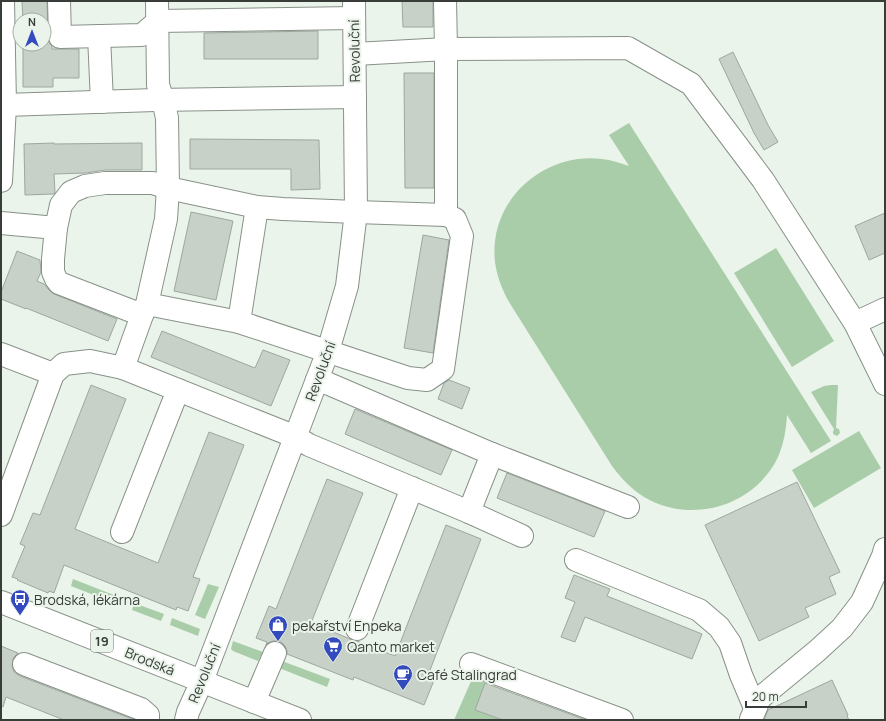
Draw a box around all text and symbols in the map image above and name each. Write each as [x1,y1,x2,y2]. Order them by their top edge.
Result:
north arrow [12,12,52,52]
text: N [28,14,36,29]
street label: Revoluční [344,19,364,83]
street label: Revoluční [300,338,340,404]
bus stop icon: Brodská, lékárna [9,588,31,616]
place label: Brodská, lékárna [34,590,140,609]
shop icon: pekařství Enpeka [267,614,289,642]
place label: pekařství Enpeka [292,616,402,635]
road number: 19 [91,630,113,652]
supermarket icon: Qanto market [322,635,344,663]
place label: Qanto market [347,637,435,656]
street label: Revoluční [183,640,225,706]
street label: Brodská [122,642,178,680]
cafe icon: Café Stalingrad [392,663,414,691]
place label: Café Stalingrad [417,665,517,684]
scale bar [746,683,806,709]
text: 20 m [752,688,779,705]

